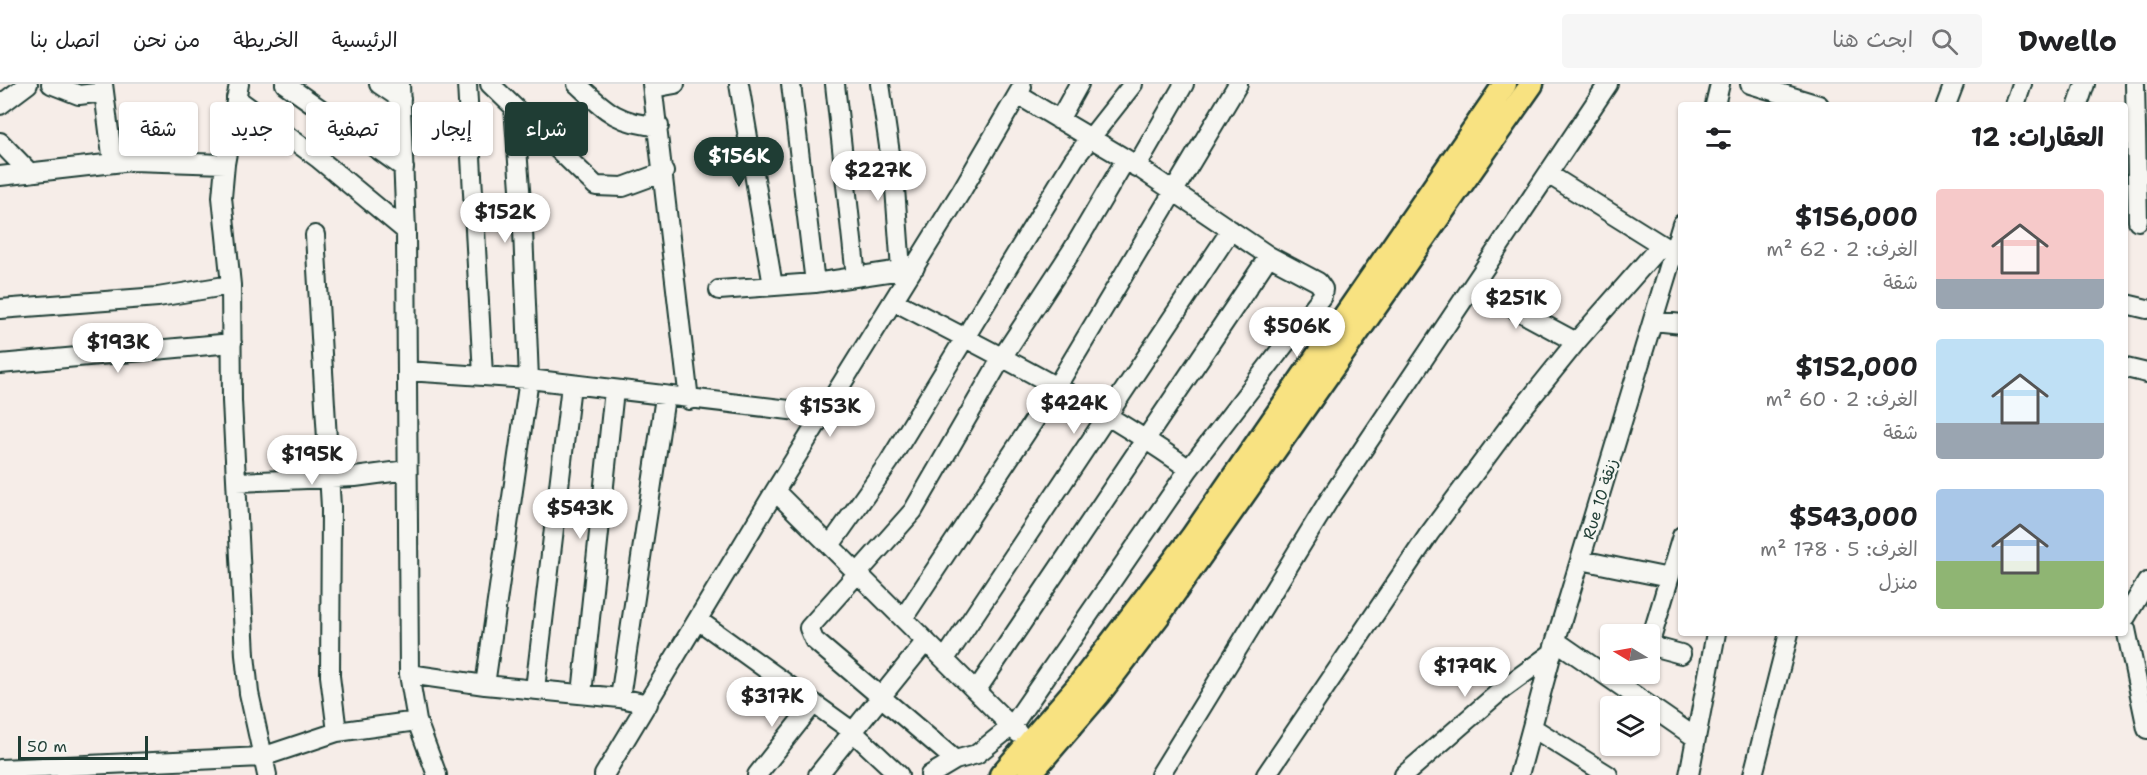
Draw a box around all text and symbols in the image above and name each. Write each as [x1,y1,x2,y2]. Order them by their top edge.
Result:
search box [1562,14,1982,68]
text: Dwello [2018,22,2117,60]
text: ابحث هنا [1832,25,1913,54]
icon: search [1928,25,1961,58]
text: اتصل بنا [30,26,100,54]
text: من نحن [133,26,200,54]
text: الخريطة [233,26,299,54]
text: الرئيسية [332,26,398,54]
chip: شقة [119,102,198,156]
chip: جديد [210,102,294,156]
chip: تصفية [306,102,400,156]
chip: إيجار [412,102,493,156]
chip: شراء [505,102,588,156]
text: العقارات: 12 [1971,119,2104,154]
icon: filters [1702,122,1735,155]
pin: $156K [697,137,781,188]
text: $156K [708,143,770,169]
pin: $227K [836,151,920,202]
text: $227K [844,157,912,183]
pin: $152K [463,193,547,244]
text: $152K [474,199,536,225]
text: $156,000 [1795,199,1918,234]
icon: home [1984,213,2056,285]
text: الغرف: 2 · 62 m² [1766,236,1918,262]
text: شقة [1883,269,1918,295]
pin: $251K [1474,279,1558,330]
text: $251K [1485,285,1547,311]
pin: $506K [1255,307,1339,358]
text: $506K [1263,313,1331,339]
pin: $193K [76,323,160,374]
text: $193K [86,329,150,355]
text: $152,000 [1795,349,1918,384]
icon: home [1984,363,2056,435]
pin: $424K [1032,384,1116,435]
text: الغرف: 2 · 60 m² [1765,386,1918,412]
pin: $153K [788,387,872,438]
text: $424K [1040,390,1108,416]
text: $153K [799,393,861,419]
text: شقة [1883,419,1918,445]
pin: $195K [270,435,354,486]
text: $195K [281,441,343,467]
street label: Rue 10 زنقة [1578,456,1622,542]
pin: $543K [538,489,622,540]
text: $543K [547,495,613,521]
text: $543,000 [1789,499,1918,534]
icon: home [1984,513,2056,585]
text: الغرف: 5 · 178 m² [1760,536,1918,562]
text: منزل [1879,569,1918,595]
north arrow [1600,624,1660,684]
map controls [1600,624,1660,756]
pin: $179K [1423,647,1507,698]
text: $179K [1433,653,1497,679]
pin: $317K [730,677,814,728]
text: $317K [740,683,804,709]
button: layers [1600,696,1660,756]
scale bar [18,733,148,760]
text: 50 m [27,736,67,757]

